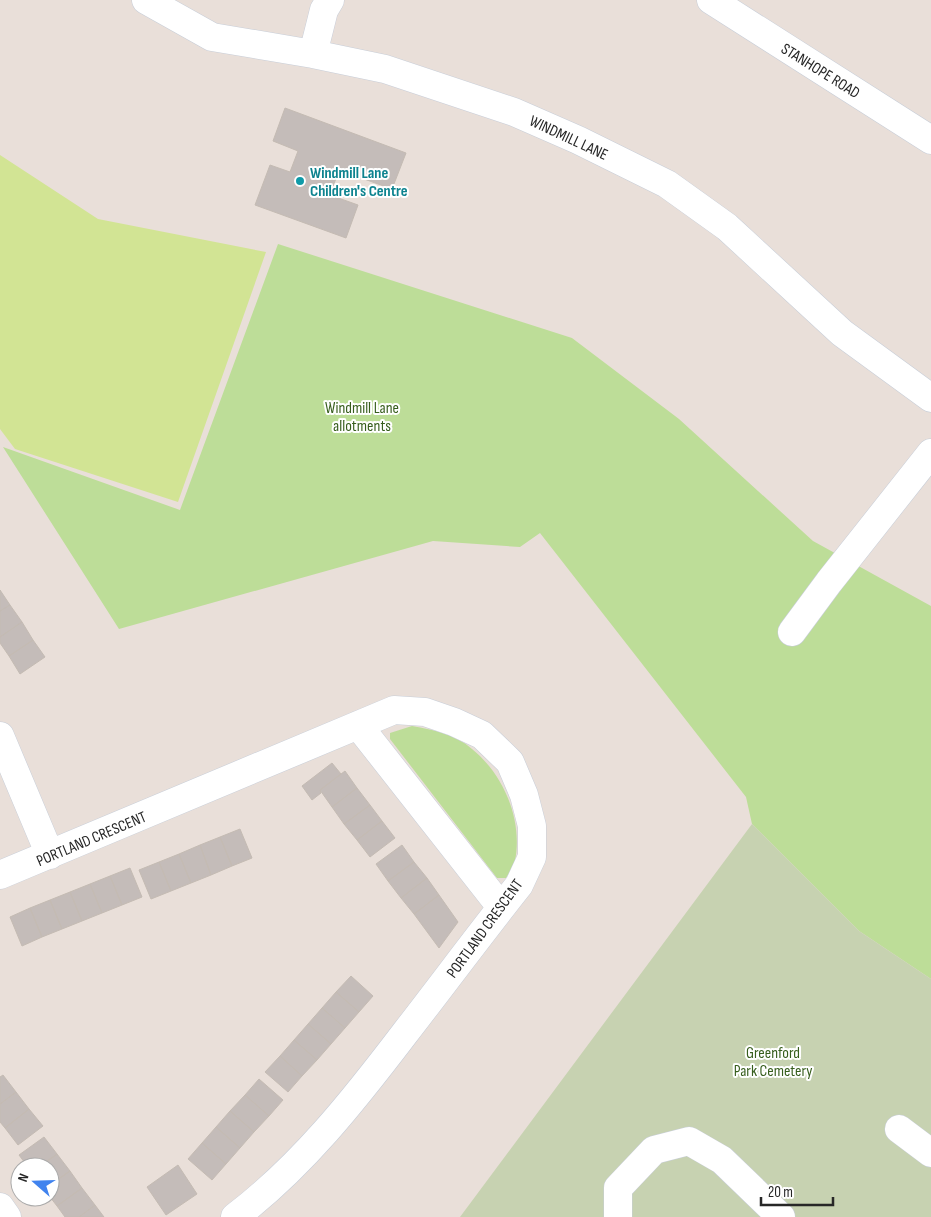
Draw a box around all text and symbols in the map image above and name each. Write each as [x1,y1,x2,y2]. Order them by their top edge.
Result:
street label: STANHOPE ROAD [777,40,863,103]
street label: WINDMILL LANE [526,112,611,165]
place label: Windmill Lane Children's Centre [310,164,408,201]
marker: Windmill Lane Children's Centre [294,175,306,187]
park label: Windmill Lane allotments [325,399,399,436]
street label: PORTLAND CRESCENT [34,808,150,871]
street label: PORTLAND CRESCENT [443,875,528,982]
park label: Greenford Park Cemetery [734,1044,812,1081]
north arrow [10,1157,60,1207]
text: N [14,1171,33,1184]
scale bar [761,1174,834,1206]
text: 20 m [768,1183,793,1202]

